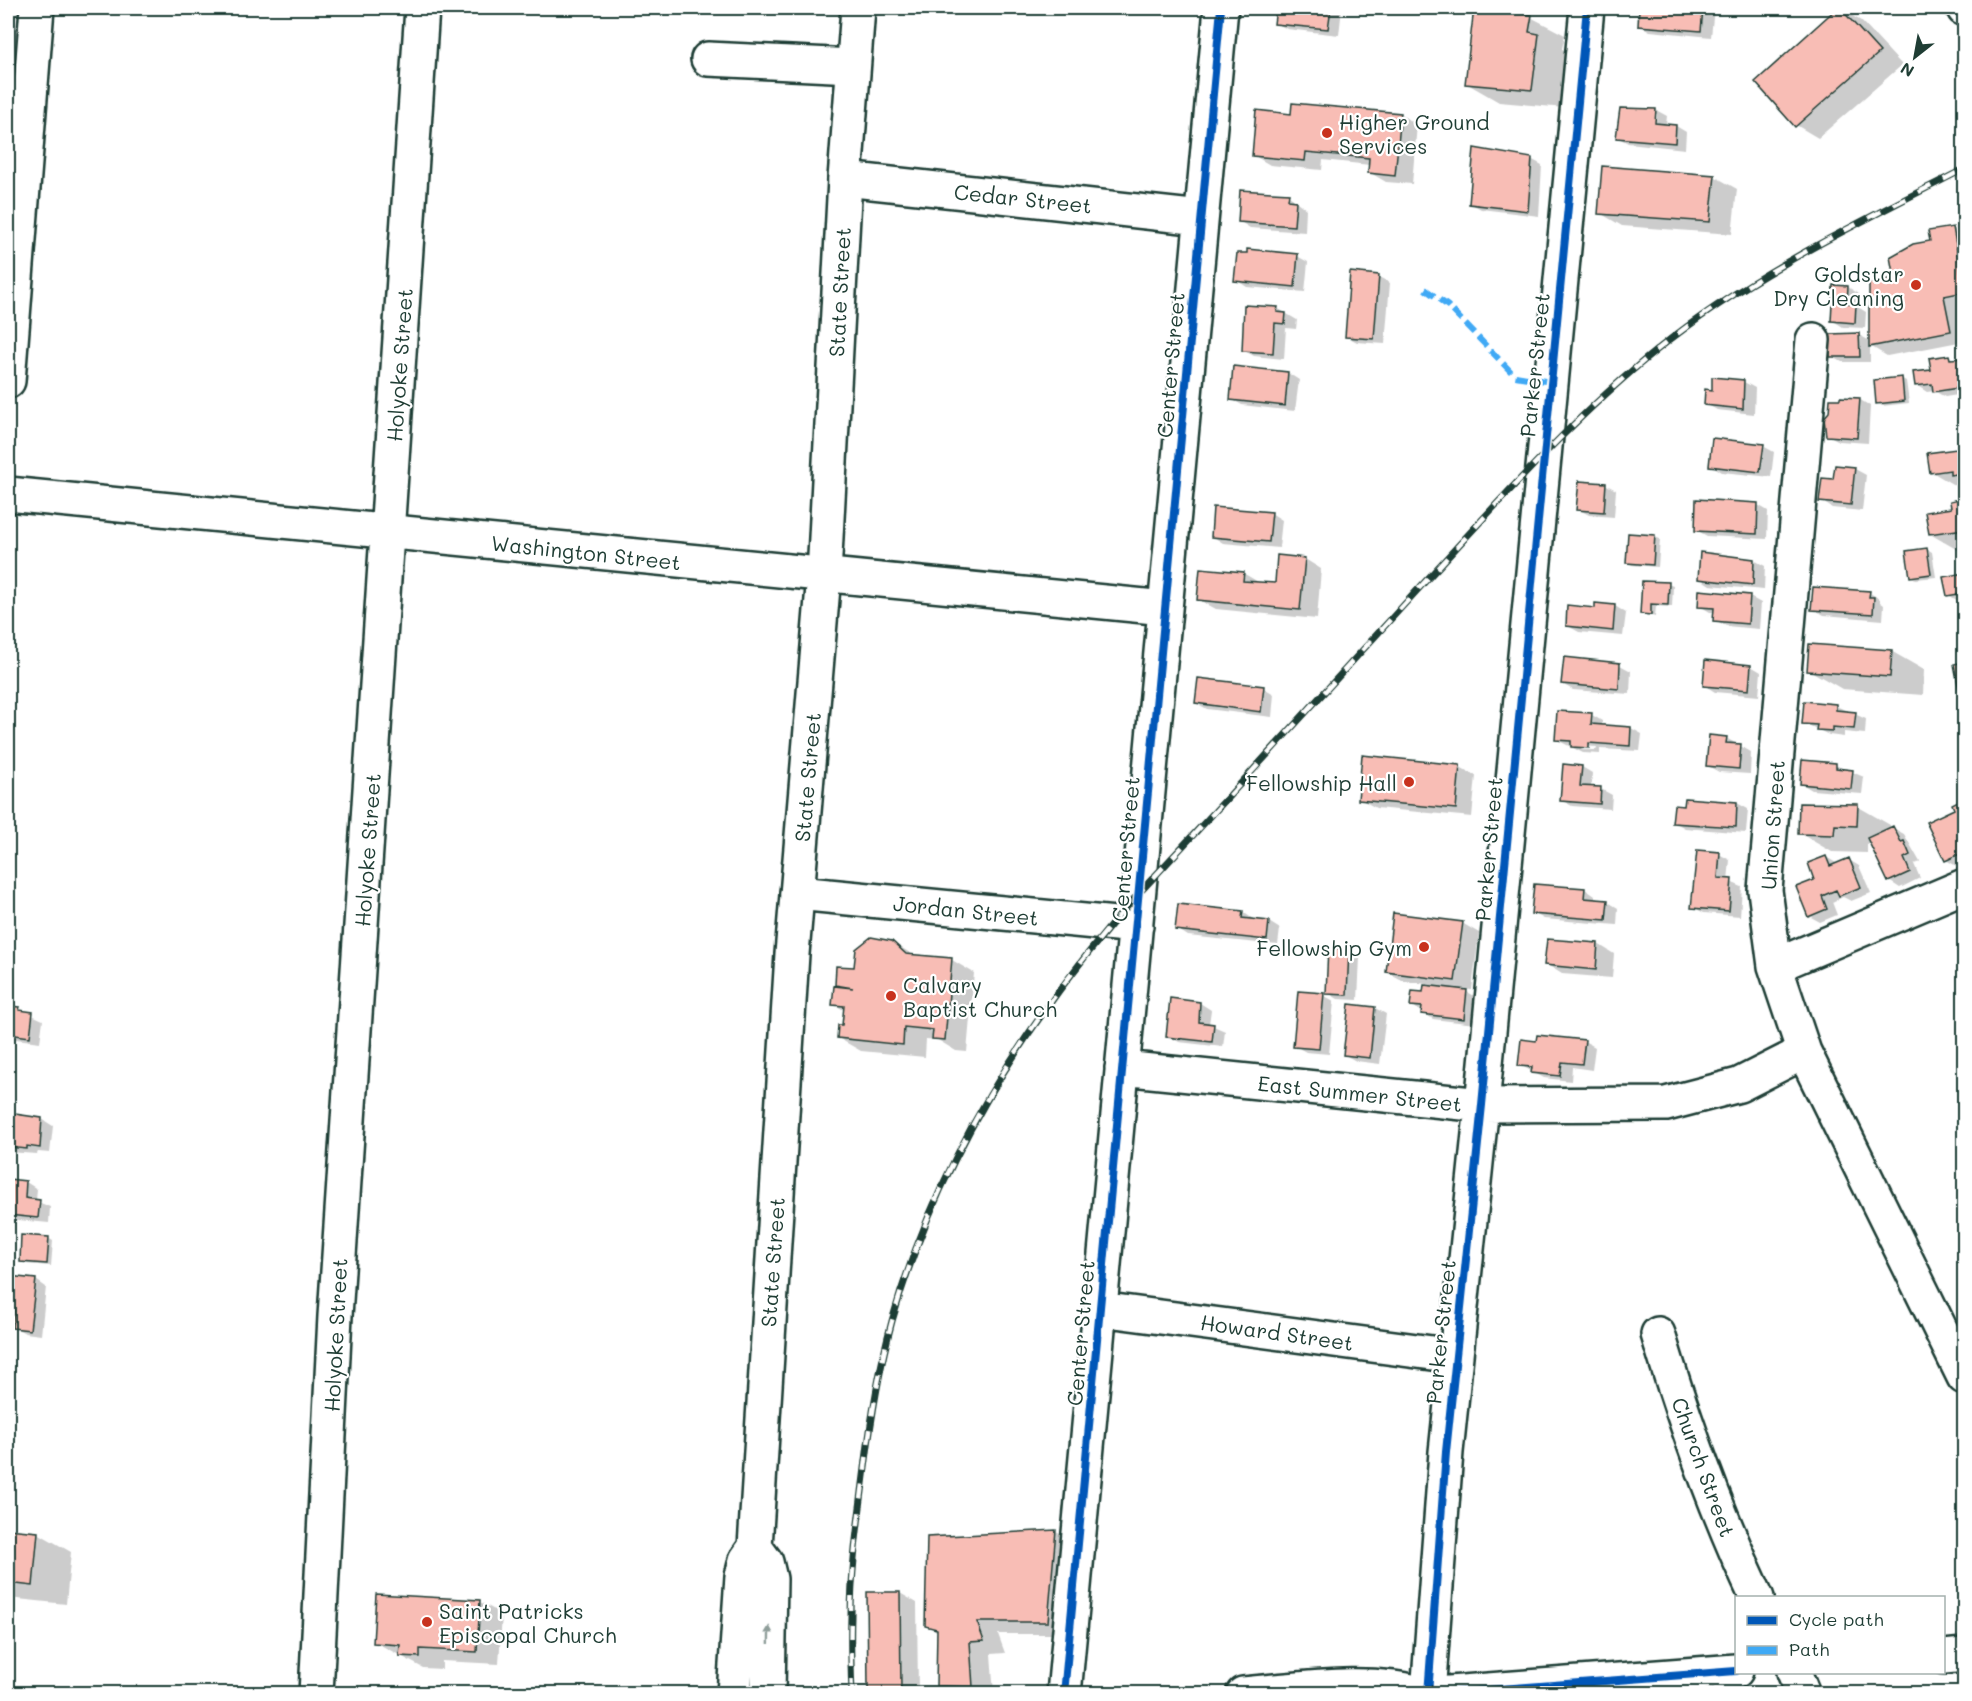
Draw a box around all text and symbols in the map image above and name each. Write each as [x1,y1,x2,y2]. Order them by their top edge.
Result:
north arrow [1885,27,1945,87]
text: N [1896,58,1918,82]
place label: Higher Ground Services [1339,108,1490,159]
marker: Higher Ground Services [1320,126,1334,140]
street label: Cedar Street [953,177,1093,219]
street label: State Street [822,226,856,358]
place label: Goldstar Dry Cleaning [1773,260,1904,311]
marker: Goldstar Dry Cleaning [1909,278,1923,292]
street label: Holyoke Street [380,287,418,443]
street label: Center Street [1150,291,1190,439]
street label: Parker Street [1513,292,1555,438]
street label: Washington Street [490,529,682,575]
street label: State Street [788,711,826,843]
street label: Union Street [1754,759,1790,891]
place label: Fellowship Hall [1246,769,1397,796]
street label: Holyoke Street [348,772,386,928]
street label: Center Street [1105,775,1145,923]
marker: Fellowship Hall [1402,775,1416,789]
street label: Parker Street [1468,776,1508,922]
street label: Jordan Street [892,889,1040,931]
place label: Fellowship Gym [1257,934,1412,961]
marker: Fellowship Gym [1417,940,1431,954]
place label: Calvary Baptist Church [903,971,1057,1022]
marker: Calvary Baptist Church [884,989,898,1003]
street label: East Summer Street [1257,1069,1463,1117]
street label: State Street [754,1196,790,1328]
street label: Holyoke Street [317,1257,353,1413]
street label: Center Street [1060,1259,1100,1407]
street label: Parker Street [1419,1259,1461,1405]
street label: Howard Street [1199,1308,1355,1356]
street label: Church Street [1666,1393,1742,1541]
legend [1735,1596,1945,1674]
place label: Saint Patricks Episcopal Church [439,1597,617,1648]
text: Cycle path [1789,1607,1884,1631]
marker: Saint Patricks Episcopal Church [420,1615,434,1629]
one-way arrow [764,1626,774,1645]
text: Path [1789,1637,1829,1661]

